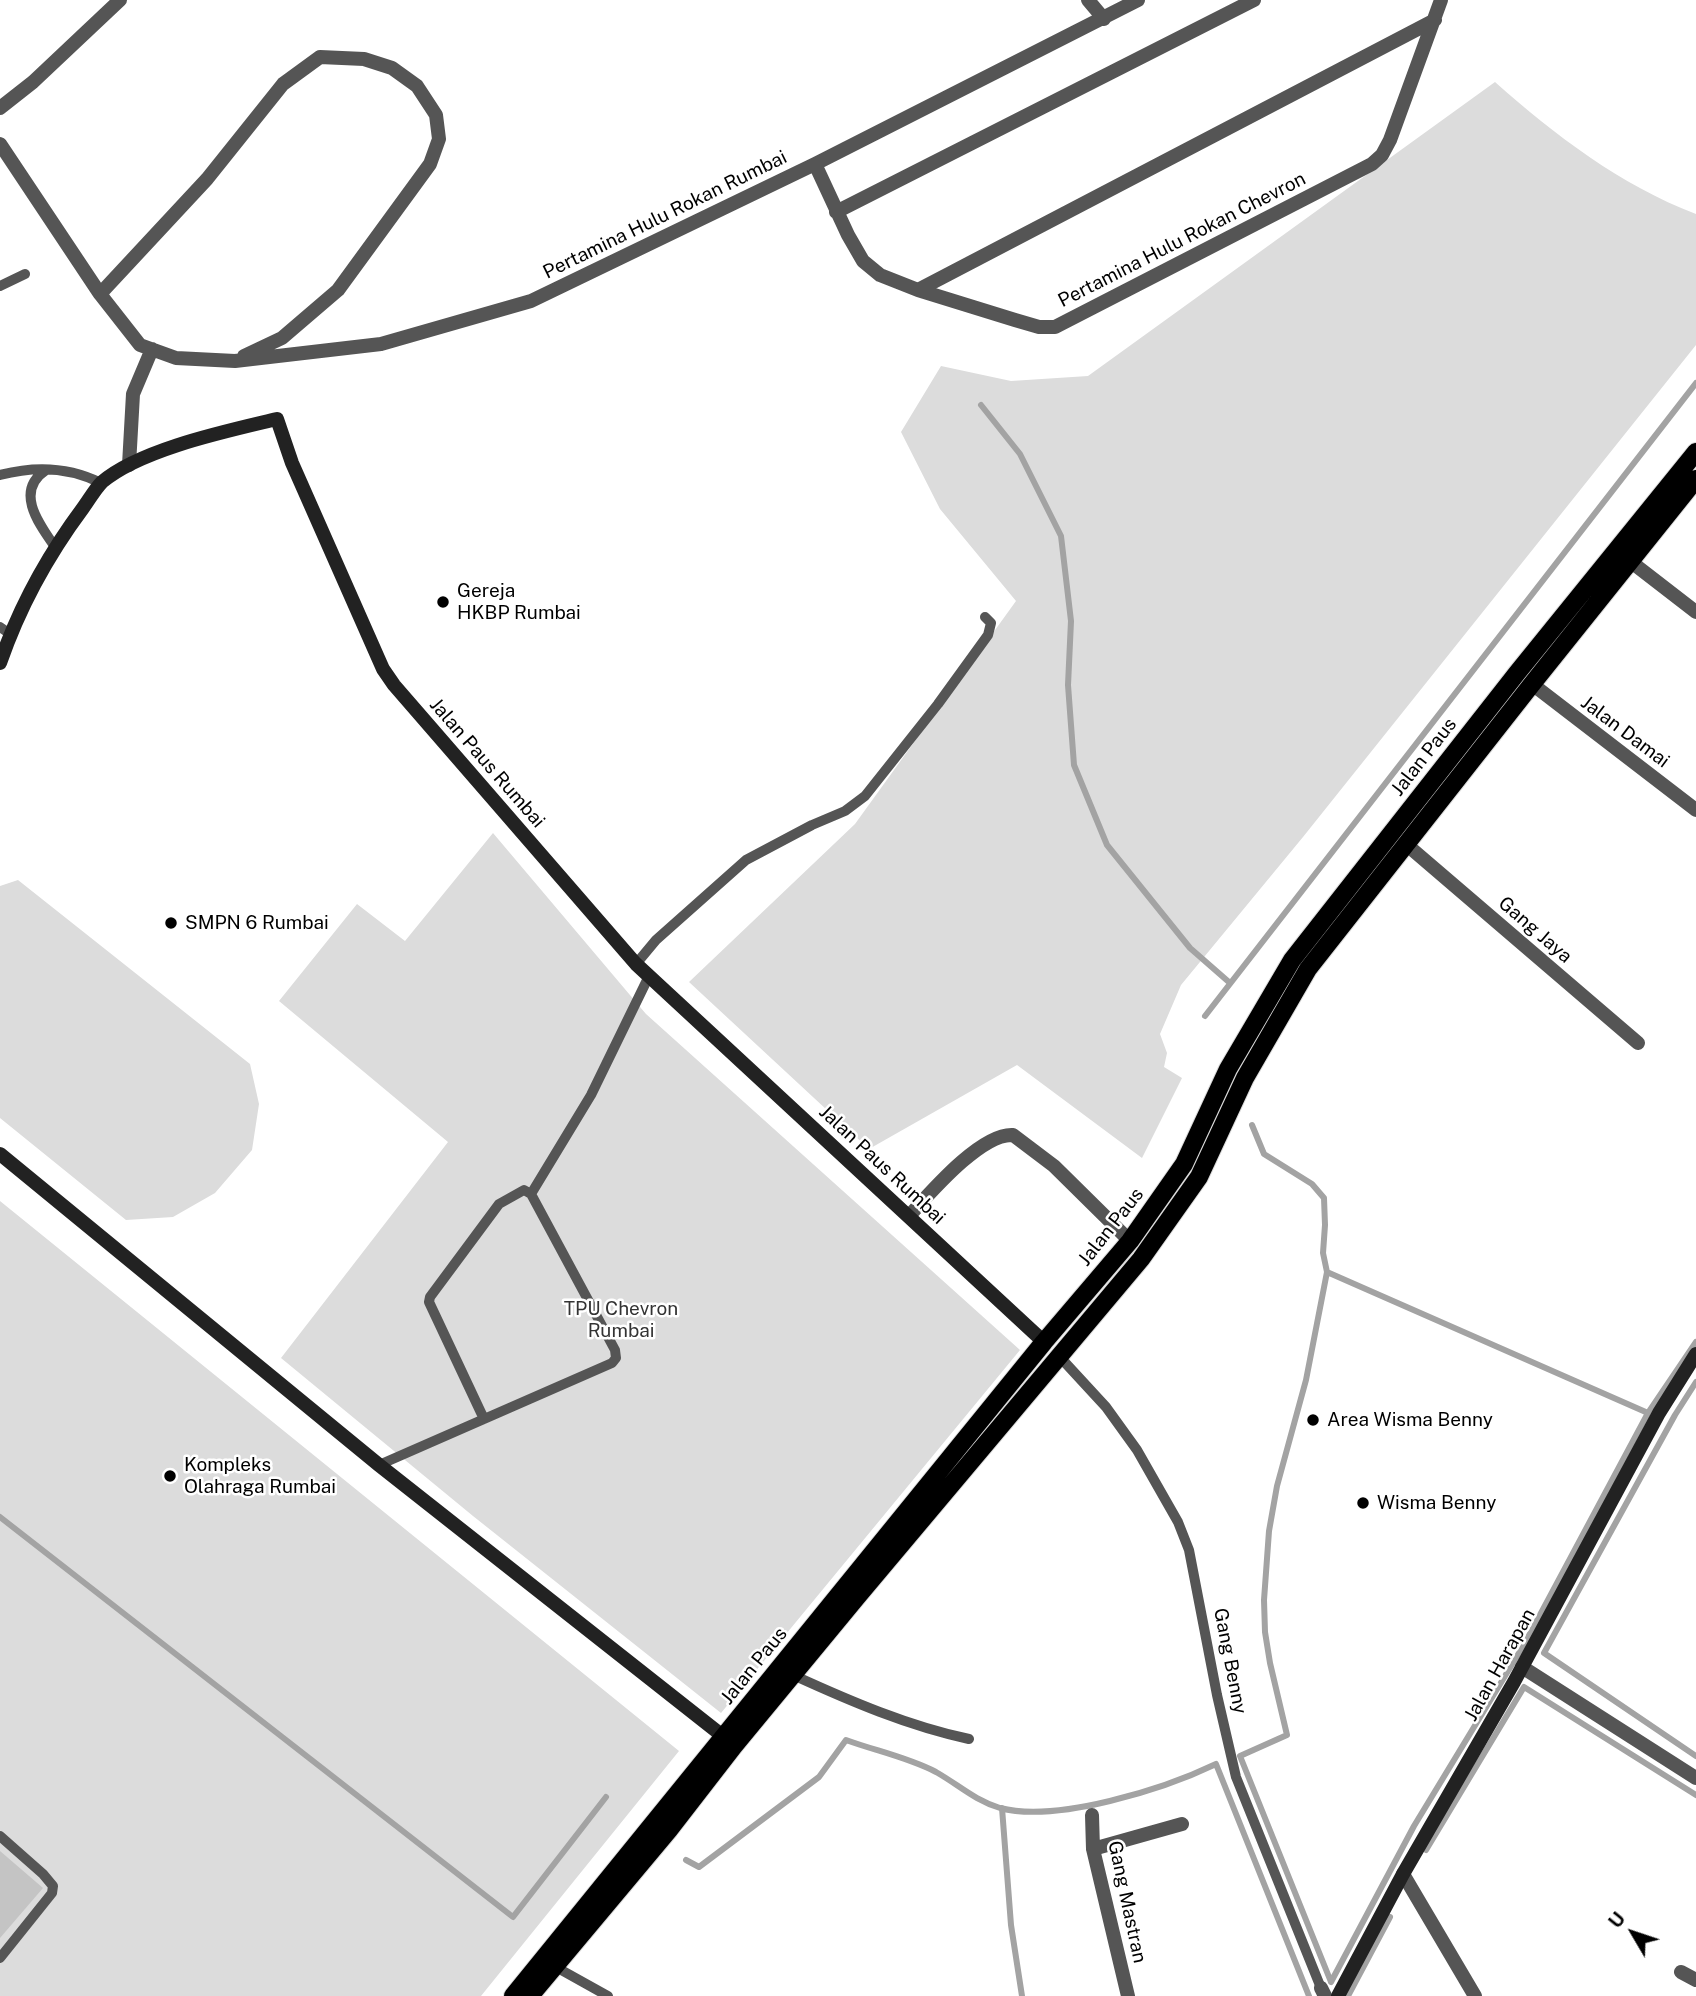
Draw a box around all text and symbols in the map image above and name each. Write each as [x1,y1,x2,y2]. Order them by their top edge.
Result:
street label: Pertamina Hulu Rokan Rumbai [539,146,791,284]
street label: Pertamina Hulu Rokan Chevron [1054,167,1310,313]
place label: Gereja HKBP Rumbai [457,580,581,624]
marker: Gereja HKBP Rumbai [435,594,451,610]
street label: Jalan Damai [1576,691,1674,773]
street label: Jalan Paus Rumbai [425,694,549,832]
street label: Jalan Paus [1386,713,1462,801]
street label: Gang Jaya [1494,892,1576,968]
place label: SMPN 6 Rumbai [185,912,329,934]
marker: SMPN 6 Rumbai [163,915,179,931]
street label: Jalan Paus Rumbai [814,1101,950,1229]
street label: Jalan Paus [1073,1183,1149,1271]
park label: TPU Chevron Rumbai [564,1298,678,1342]
place label: Area Wisma Benny [1327,1409,1493,1431]
marker: Area Wisma Benny [1305,1412,1321,1428]
place label: Kompleks Olahraga Rumbai [184,1454,336,1498]
marker: Kompleks Olahraga Rumbai [162,1468,178,1484]
place label: Wisma Benny [1377,1492,1496,1514]
marker: Wisma Benny [1355,1495,1371,1511]
street label: Jalan Harapan [1460,1605,1540,1725]
street label: Gang Benny [1209,1606,1251,1716]
street label: Jalan Paus [716,1623,792,1709]
street label: Gang Mastran [1103,1839,1151,1965]
north arrow [1598,1898,1668,1968]
text: U [1604,1908,1630,1932]

